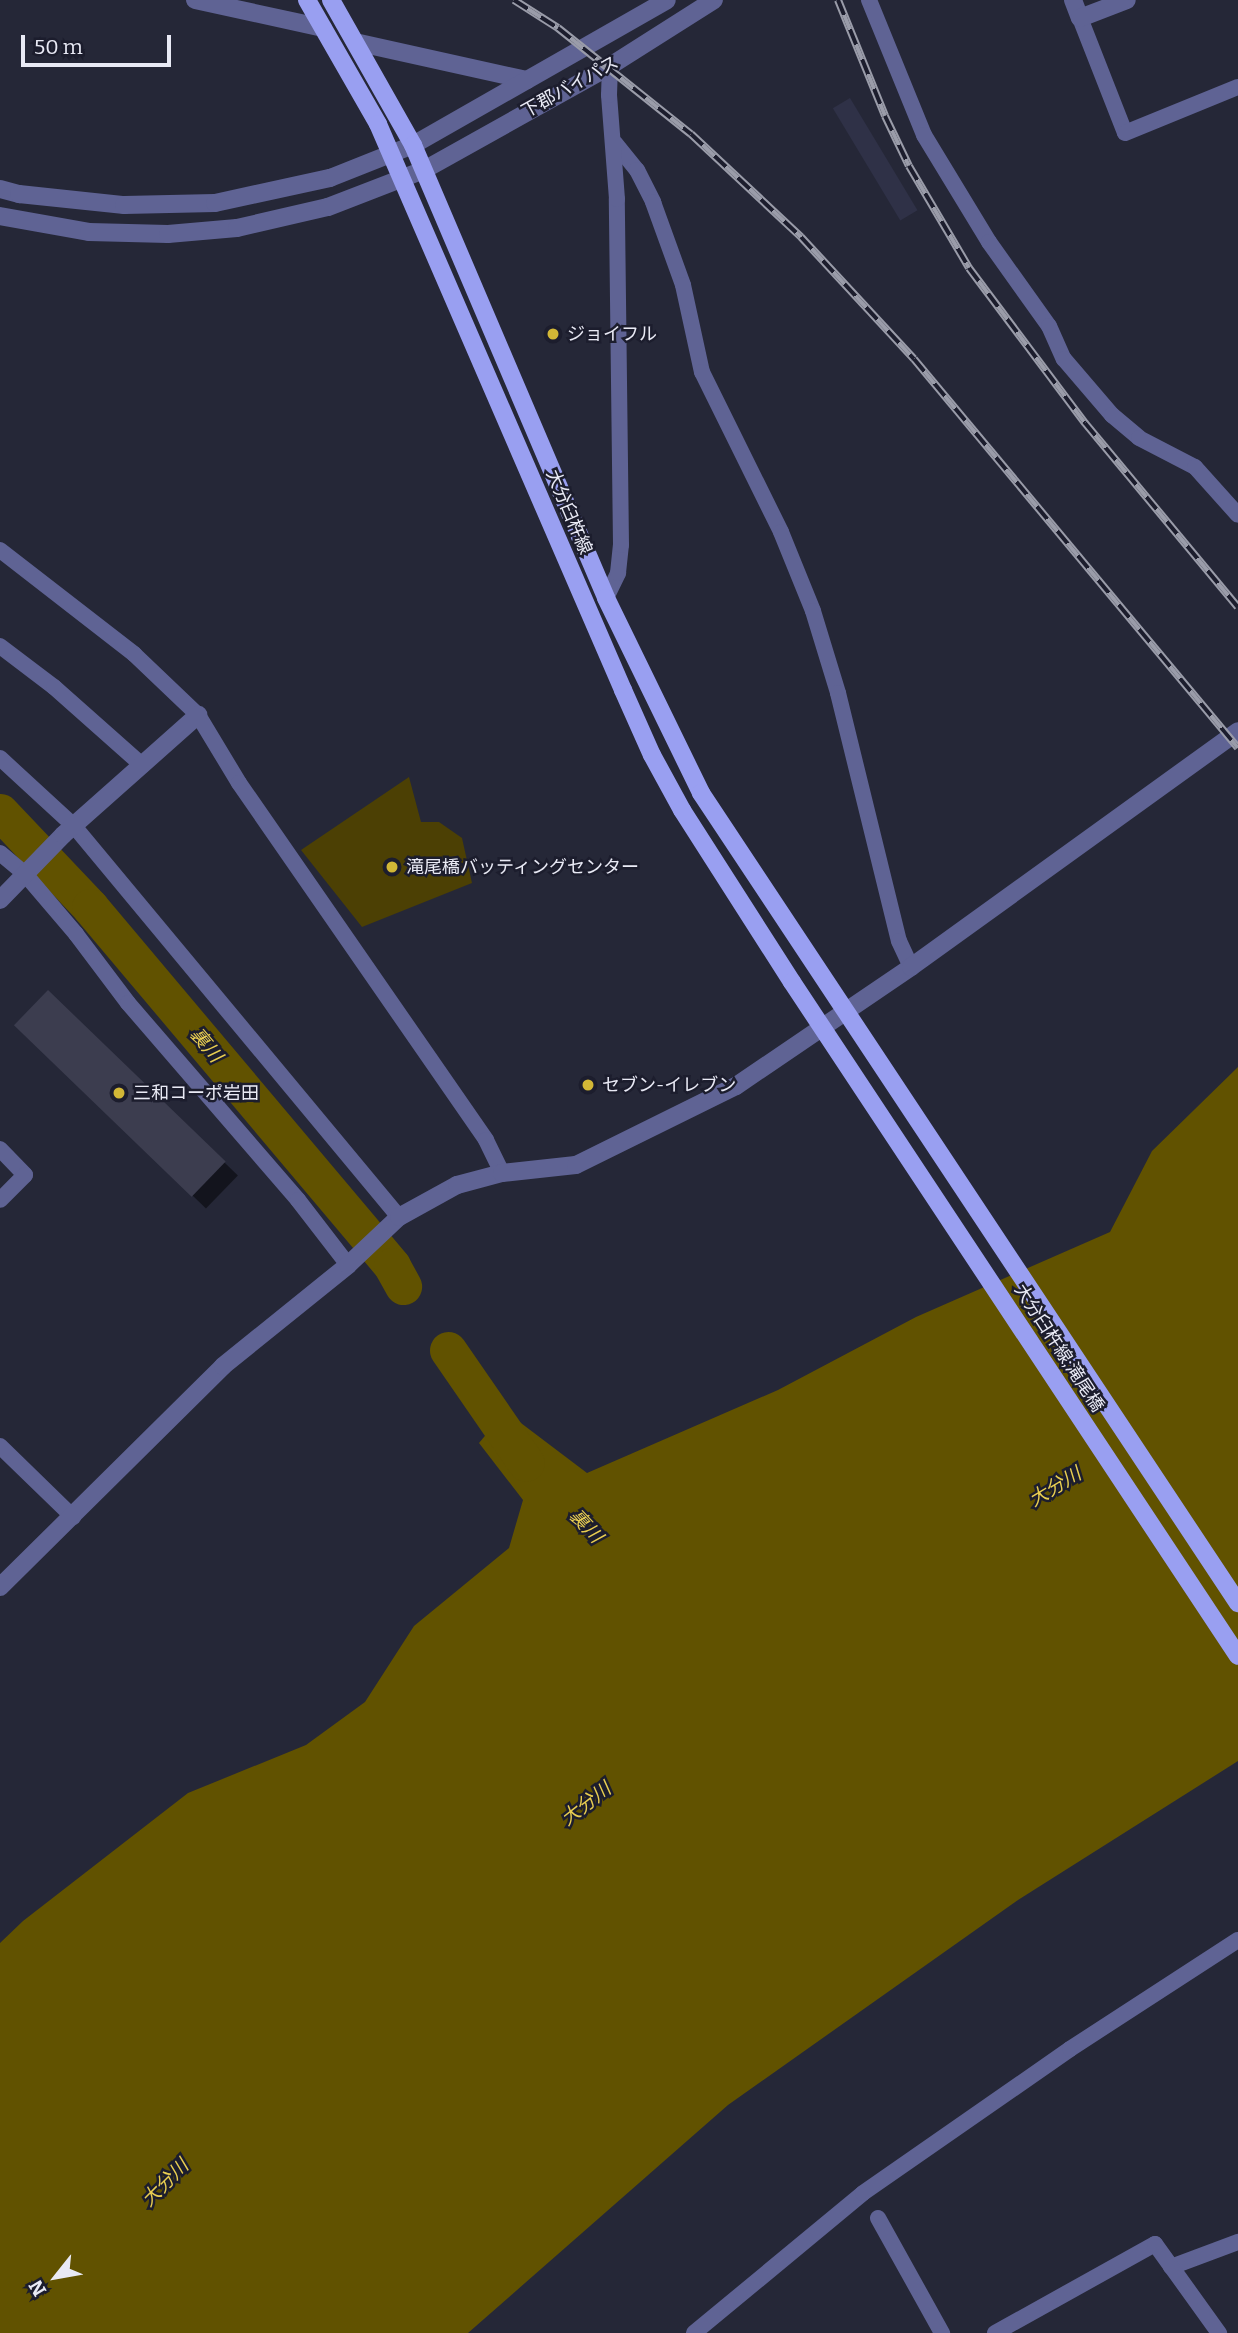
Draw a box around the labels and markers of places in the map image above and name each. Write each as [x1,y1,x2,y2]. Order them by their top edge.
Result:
place label: ジョイフル [567,323,657,345]
marker: ジョイフル [545,326,561,342]
place label: 滝尾橋バッティングセンター [406,856,640,878]
marker: 滝尾橋バッティングセンター [384,859,400,875]
place label: セブン-イレブン [602,1074,736,1096]
marker: セブン-イレブン [580,1077,596,1093]
place label: 三和コーポ岩田 [133,1082,259,1104]
marker: 三和コーポ岩田 [111,1085,127,1101]

